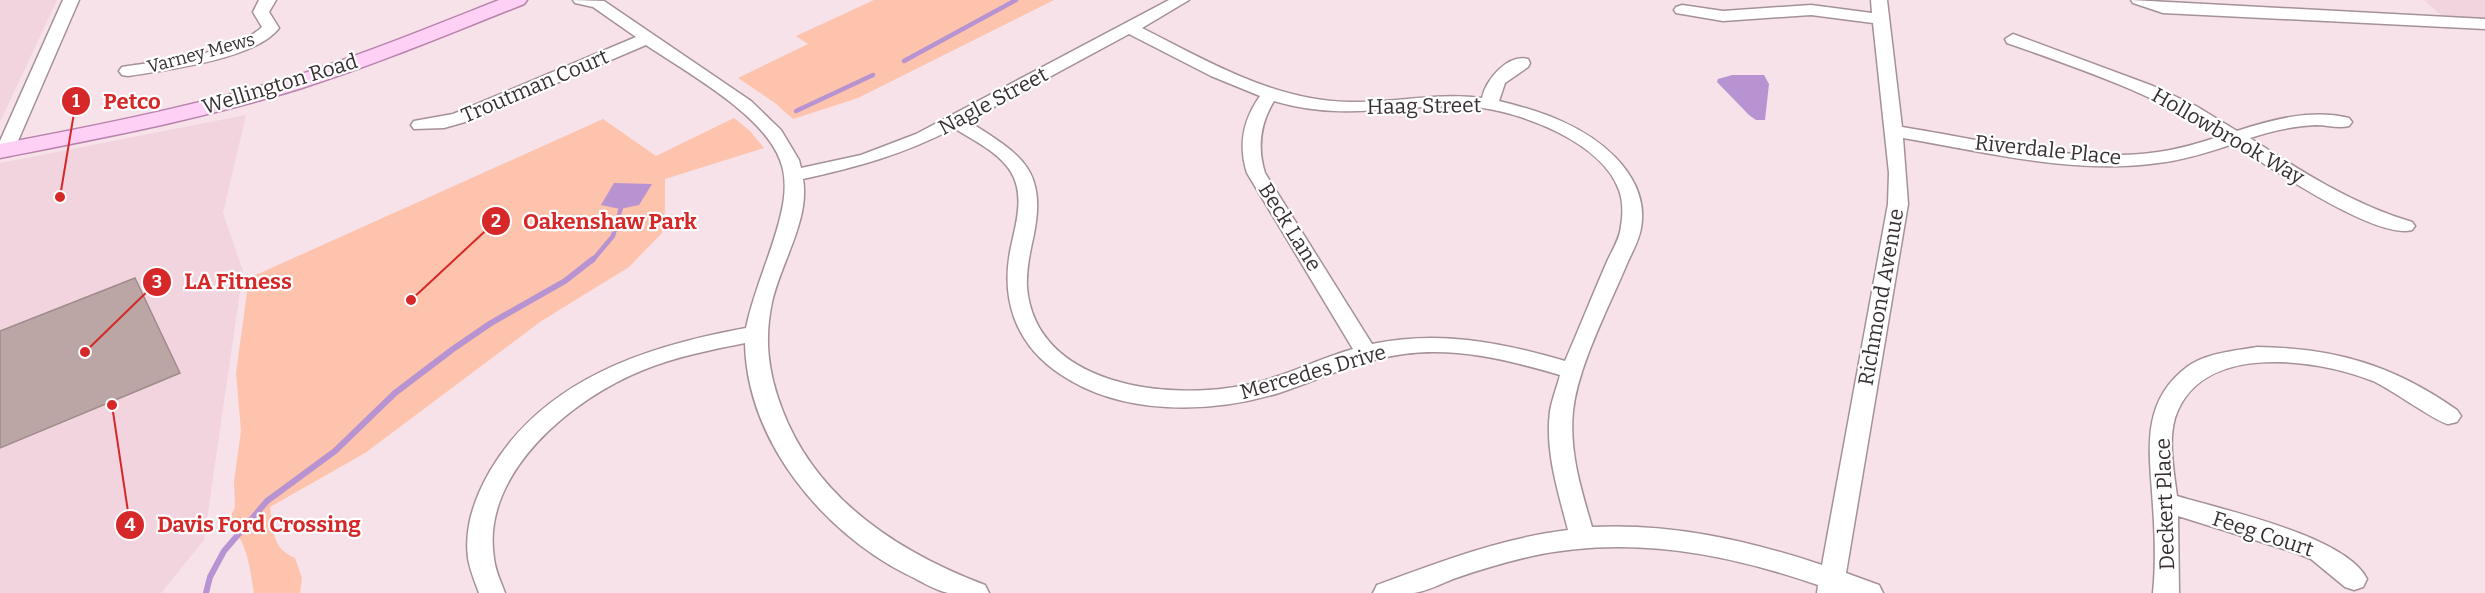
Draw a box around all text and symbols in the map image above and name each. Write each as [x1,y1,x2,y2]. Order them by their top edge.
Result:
street label: Varney Mews [145,28,257,78]
street label: Troutman Court [458,43,613,129]
street label: Wellington Road [199,48,361,120]
street label: Nagle Street [934,61,1053,141]
callout: Petco [61,81,173,121]
street label: Hollowbrook Way [2147,82,2310,191]
text: Petco [103,88,161,115]
text: 1 [72,90,80,112]
street label: Haag Street [1366,92,1482,120]
street label: Riverdale Place [1973,129,2123,171]
street label: Beck Lane [1253,178,1327,276]
callout: Oakenshaw Park [481,201,709,241]
street label: Richmond Avenue [1853,207,1909,387]
text: Oakenshaw Park [523,208,697,235]
text: 2 [491,210,501,232]
callout: LA Fitness [142,262,304,302]
text: LA Fitness [184,268,292,295]
text: 3 [152,271,162,293]
street label: Mercedes Drive [1237,339,1389,405]
street label: Deckert Place [2150,438,2180,570]
callout: Davis Ford Crossing [115,505,373,545]
street label: Feeg Court [2209,505,2317,563]
text: Davis Ford Crossing [157,511,361,538]
text: 4 [125,514,136,536]

